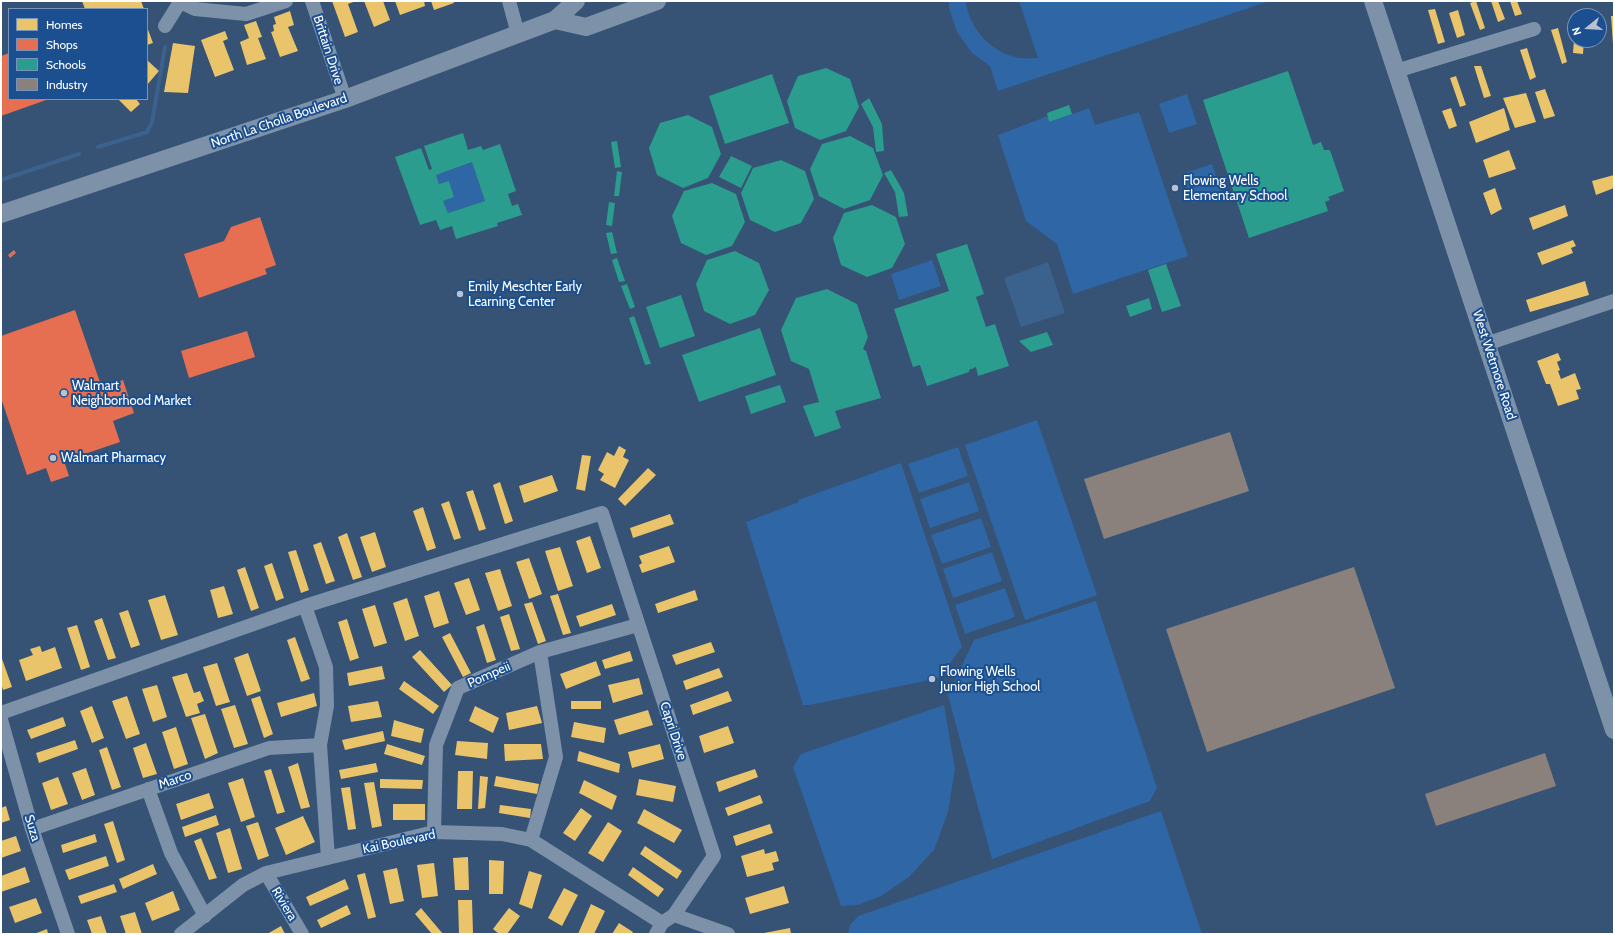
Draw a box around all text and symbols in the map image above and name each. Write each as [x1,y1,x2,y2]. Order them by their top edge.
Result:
legend [8,8,148,100]
north arrow [1567,8,1607,48]
street label: Brittain Drive [310,14,346,86]
text: Homes [46,17,83,32]
text: N [1569,26,1584,37]
text: Shops [46,37,78,52]
text: Schools [46,57,86,72]
text: Industry [46,77,87,92]
street label: North La Cholla Boulevard [209,90,349,152]
place label: Flowing Wells Elementary School [1183,173,1287,204]
marker: Flowing Wells Elementary School [1170,183,1180,193]
place label: Emily Meschter Early Learning Center [468,279,582,310]
marker: Emily Meschter Early Learning Center [455,289,465,299]
street label: West Wetmore Road [1469,308,1519,422]
place label: Walmart Neighborhood Market [72,378,191,409]
marker: Walmart Neighborhood Market [59,388,69,398]
place label: Walmart Pharmacy [61,450,166,466]
marker: Walmart Pharmacy [48,453,58,463]
street label: Pompeii [465,659,513,691]
place label: Flowing Wells Junior High School [940,664,1040,695]
marker: Flowing Wells Junior High School [927,674,937,684]
street label: Capri Drive [656,700,690,762]
street label: Marco [157,767,193,793]
street label: Suza [21,813,43,843]
street label: Kai Boulevard [361,827,437,857]
street label: Riviera [268,884,300,924]

